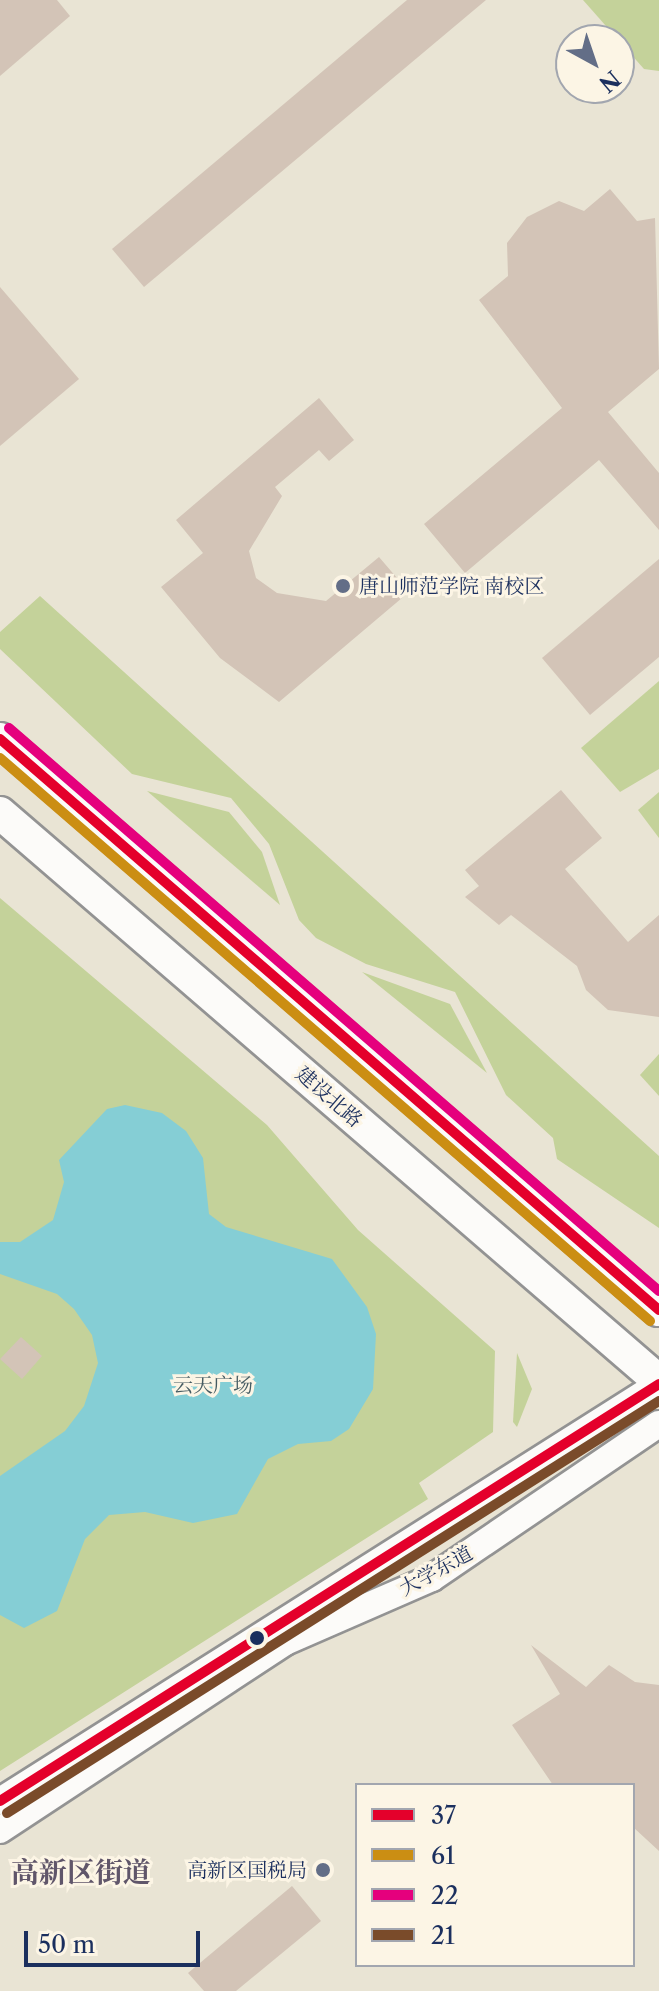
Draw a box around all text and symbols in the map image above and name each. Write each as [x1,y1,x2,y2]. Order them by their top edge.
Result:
north arrow [555,24,635,104]
text: N [593,65,625,98]
place label: 唐山师范学院 南校区 [359,574,544,598]
marker: 唐山师范学院 南校区 [334,577,352,595]
street label: 建设北路 [291,1062,367,1132]
park label: 云天广场 [173,1373,253,1397]
street label: 大学东道 [395,1541,477,1601]
unlabelled marker [249,1630,265,1646]
legend [355,1783,635,1967]
text: 37 [431,1801,456,1830]
text: 61 [431,1841,455,1870]
district label: 高新区街道 [11,1855,151,1889]
place label: 高新区国税局 [187,1858,307,1882]
marker: 高新区国税局 [314,1861,332,1879]
text: 22 [431,1881,459,1910]
scale bar [28,1915,204,1965]
text: 21 [431,1921,455,1950]
text: 50 m [38,1930,95,1959]

